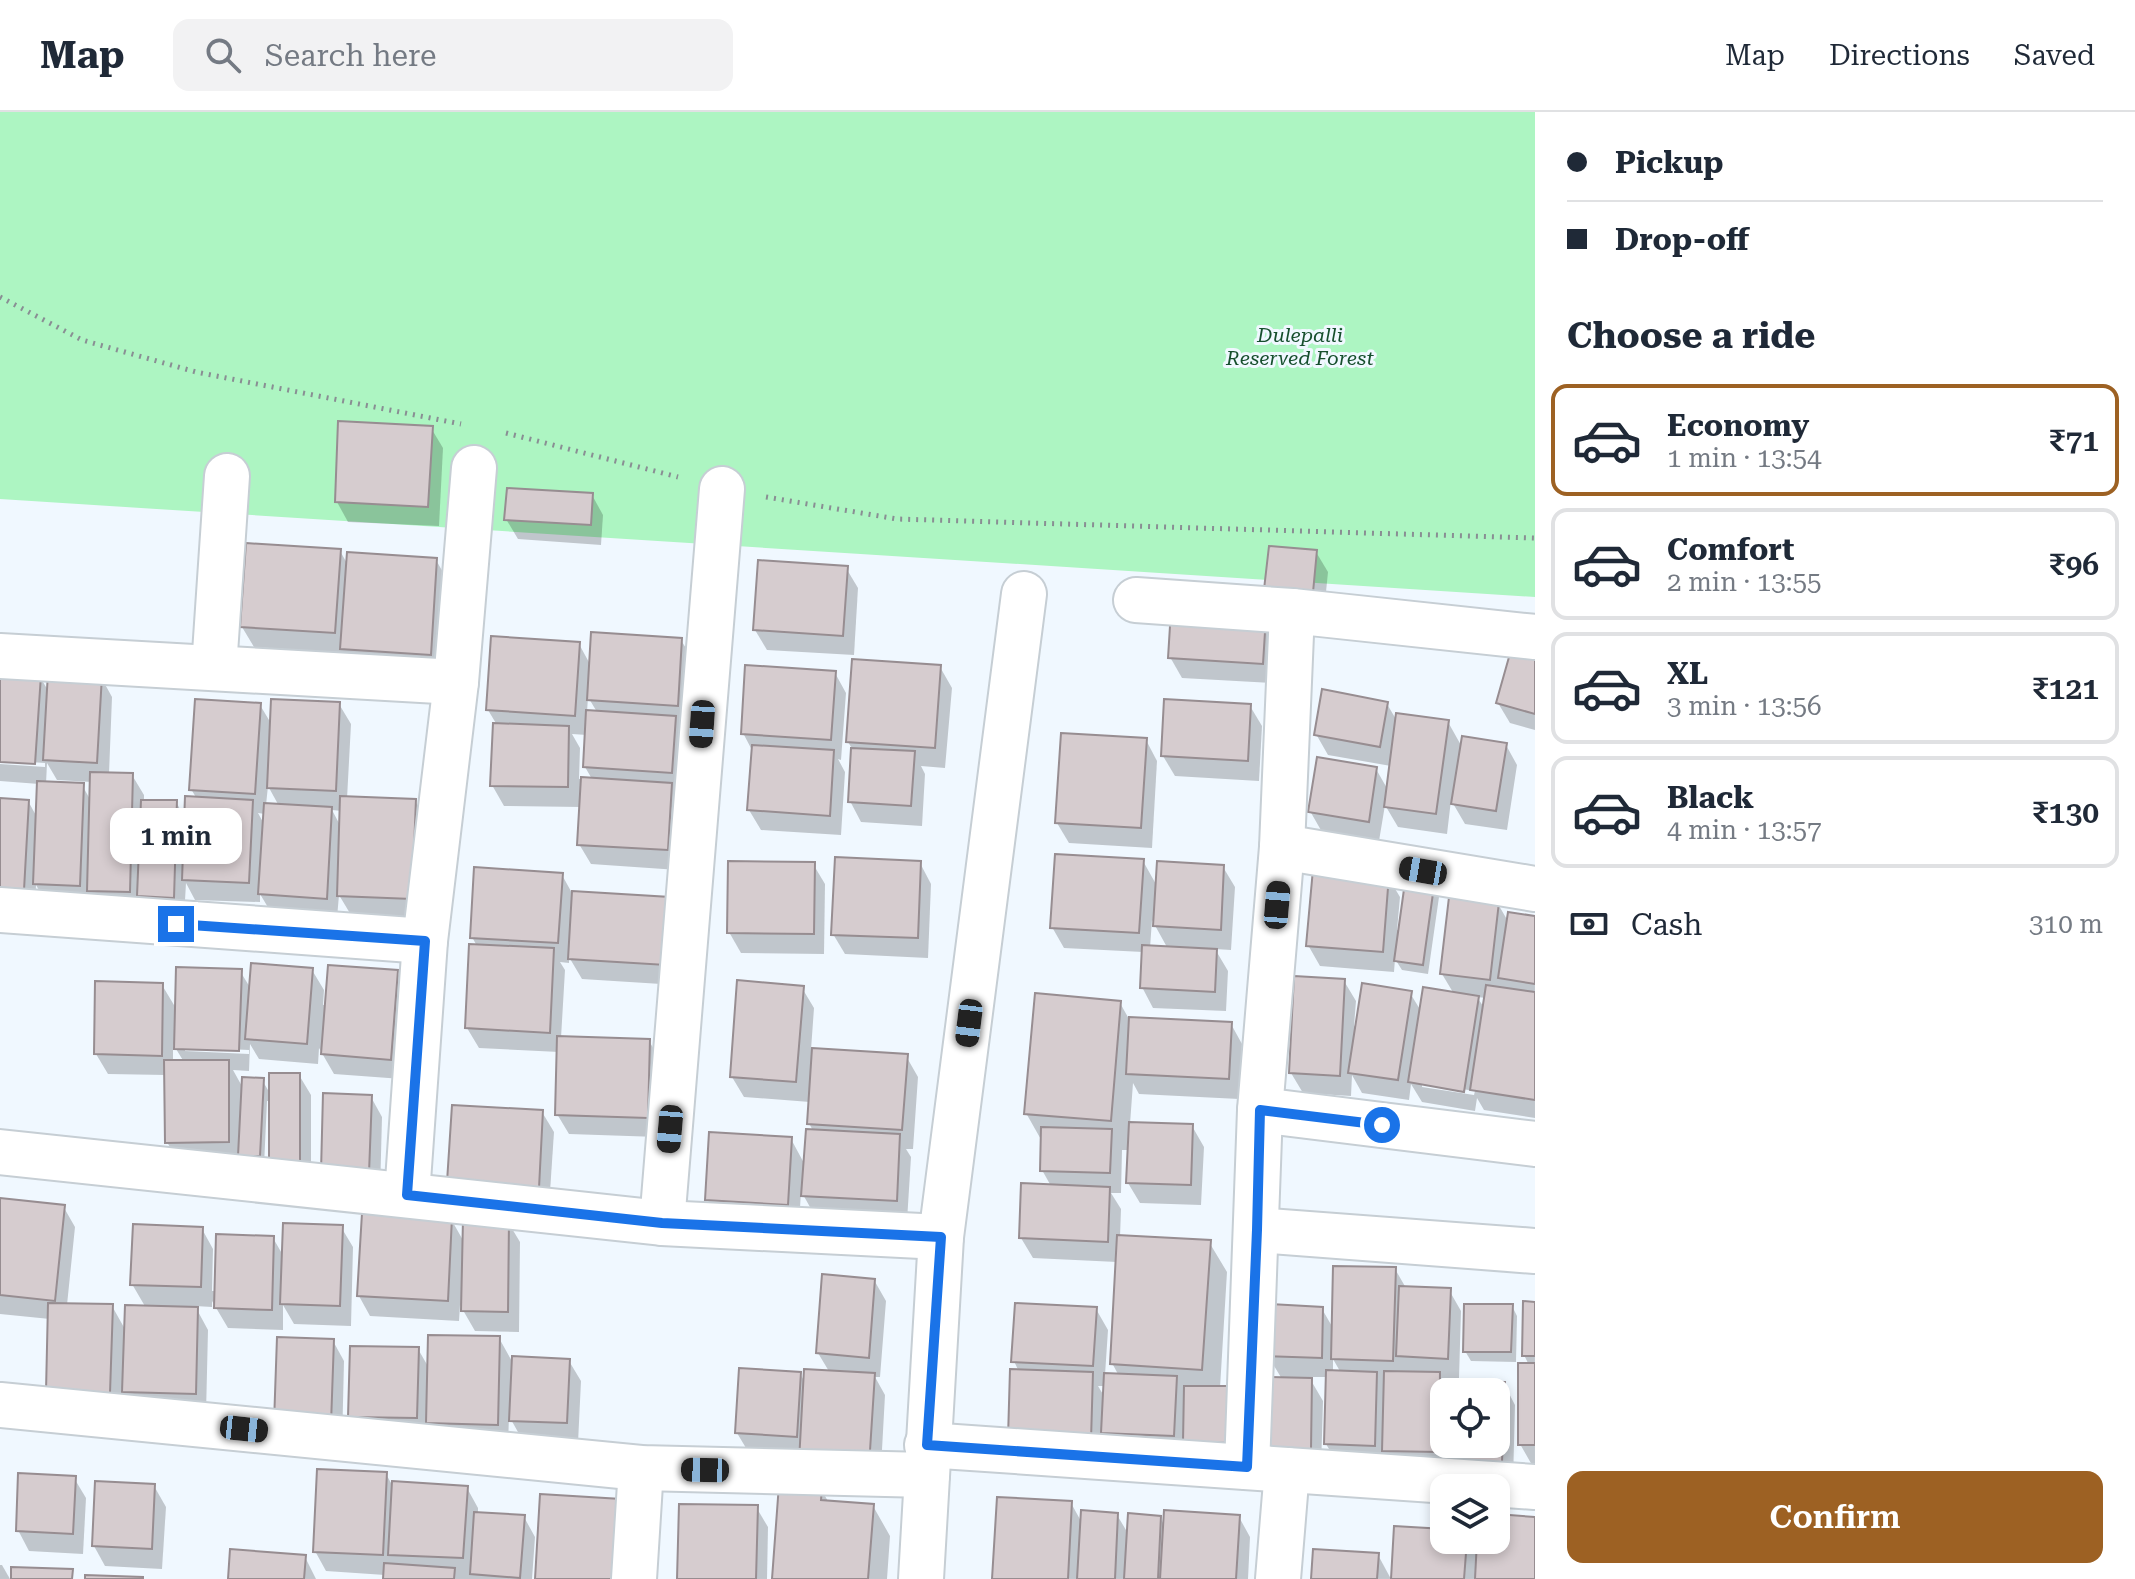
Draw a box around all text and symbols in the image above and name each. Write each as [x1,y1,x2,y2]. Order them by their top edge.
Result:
search box [173,19,733,91]
text: Map [40,33,125,77]
icon: search [201,33,245,77]
text: Search here [265,38,437,73]
text: Map [1725,39,1785,72]
text: Directions [1829,39,1970,72]
text: Saved [2014,39,2095,72]
text: Pickup [1615,145,1723,180]
text: Drop-off [1615,222,1749,257]
text: Choose a ride [1567,315,1815,357]
park label: Dulepalli Reserved Forest [1225,323,1374,370]
icon: car [1571,404,1643,476]
text: Economy [1667,408,1809,443]
text: ₹71 [2049,423,2099,458]
text: 1 min · 13:54 [1667,443,1822,473]
icon: car [1571,528,1643,600]
text: Comfort [1667,532,1794,567]
text: ₹96 [2049,547,2099,582]
text: 2 min · 13:55 [1667,567,1822,597]
icon: car [1571,652,1643,724]
text: XL [1667,656,1708,691]
text: ₹121 [2032,671,2099,706]
text: 3 min · 13:56 [1667,691,1822,721]
car [688,699,716,749]
icon: car [1571,776,1643,848]
text: Black [1667,780,1754,815]
text: ₹130 [2032,795,2099,830]
callout: 1 min [110,808,242,864]
text: 4 min · 13:57 [1667,815,1822,845]
text: 1 min [140,821,212,851]
car [1397,855,1449,887]
car [1263,880,1291,930]
icon: cash [1567,902,1611,946]
route end [158,906,194,942]
text: Cash [1631,907,1702,942]
text: 310 m [2029,909,2103,939]
car [954,998,984,1048]
car [656,1104,684,1154]
route start [1364,1107,1400,1143]
map controls [1430,1378,1510,1554]
button: locate [1430,1378,1510,1458]
car [219,1415,269,1443]
car [681,1458,729,1482]
button: Confirm [1567,1471,2103,1563]
button: layers [1430,1474,1510,1554]

